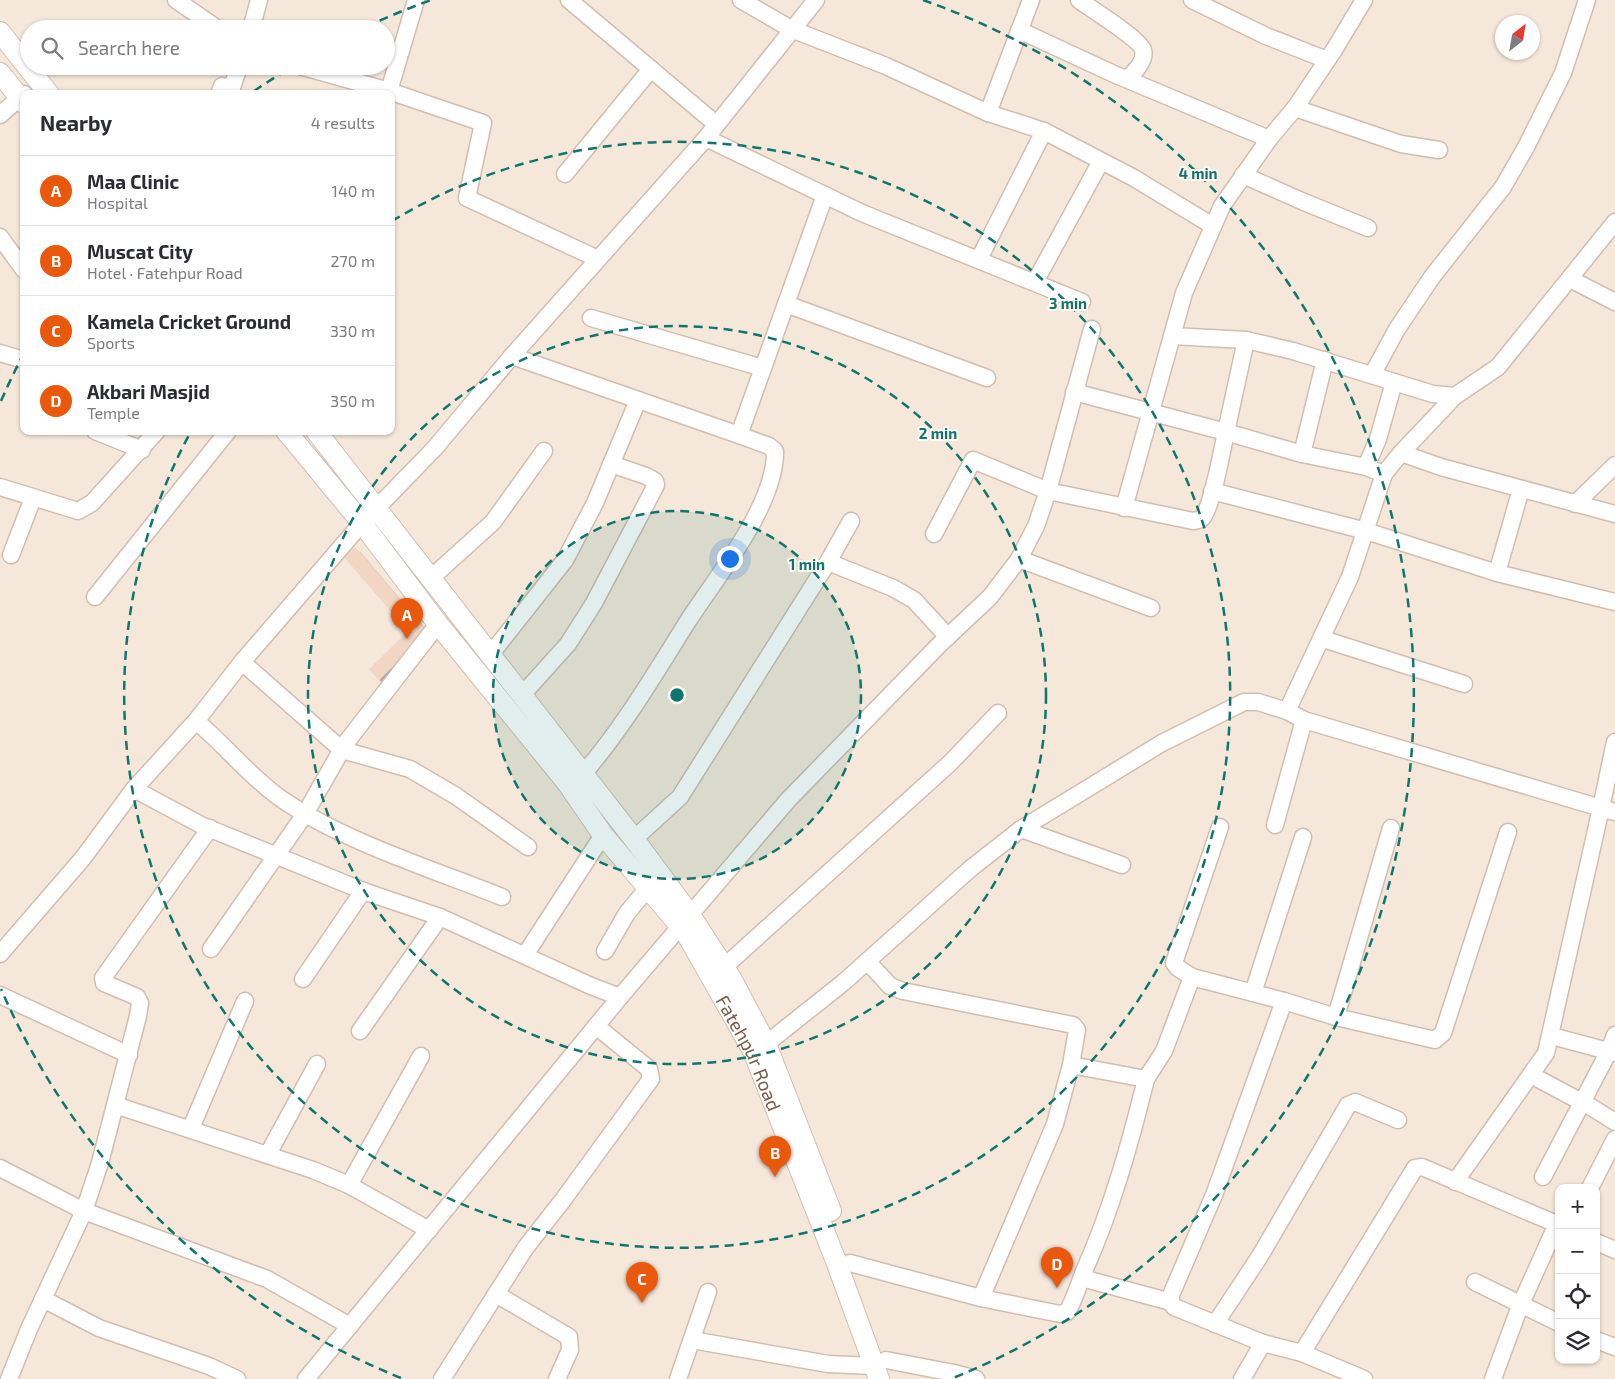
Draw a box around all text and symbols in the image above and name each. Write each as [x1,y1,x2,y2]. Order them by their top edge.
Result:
north arrow [1495,15,1540,60]
search box [20,20,395,75]
icon: search [38,34,66,62]
text: Search here [78,36,180,59]
text: Nearby [40,110,112,135]
text: 4 results [311,113,375,132]
text: 4 min [1178,164,1218,182]
text: Maa Clinic [87,170,179,193]
text: A [51,181,61,200]
text: 140 m [332,181,375,200]
text: Hospital [87,193,148,212]
text: Muscat City [87,240,193,263]
text: B [51,251,61,270]
text: 270 m [331,251,375,270]
text: Hotel · Fatehpur Road [87,263,243,282]
text: 3 min [1049,294,1087,312]
text: Kamela Cricket Ground [87,310,291,333]
text: C [51,321,61,340]
text: 330 m [330,321,375,340]
text: Sports [87,333,135,352]
text: Akbari Masjid [87,380,210,403]
text: D [51,391,61,410]
text: 350 m [330,391,375,410]
text: Temple [87,403,140,422]
text: 2 min [919,424,957,442]
your location [717,546,743,572]
text: 1 min [789,555,825,573]
pin: A [391,598,423,639]
centre of rings [668,686,686,704]
street label: Fatehpur Road [712,991,787,1114]
pin: B [759,1136,791,1177]
map controls [1555,1184,1600,1364]
button: + [1555,1184,1600,1229]
button: − [1555,1229,1600,1274]
pin: D [1041,1247,1073,1288]
pin: C [626,1262,658,1303]
button: locate [1555,1274,1600,1319]
button: layers [1555,1319,1600,1364]

